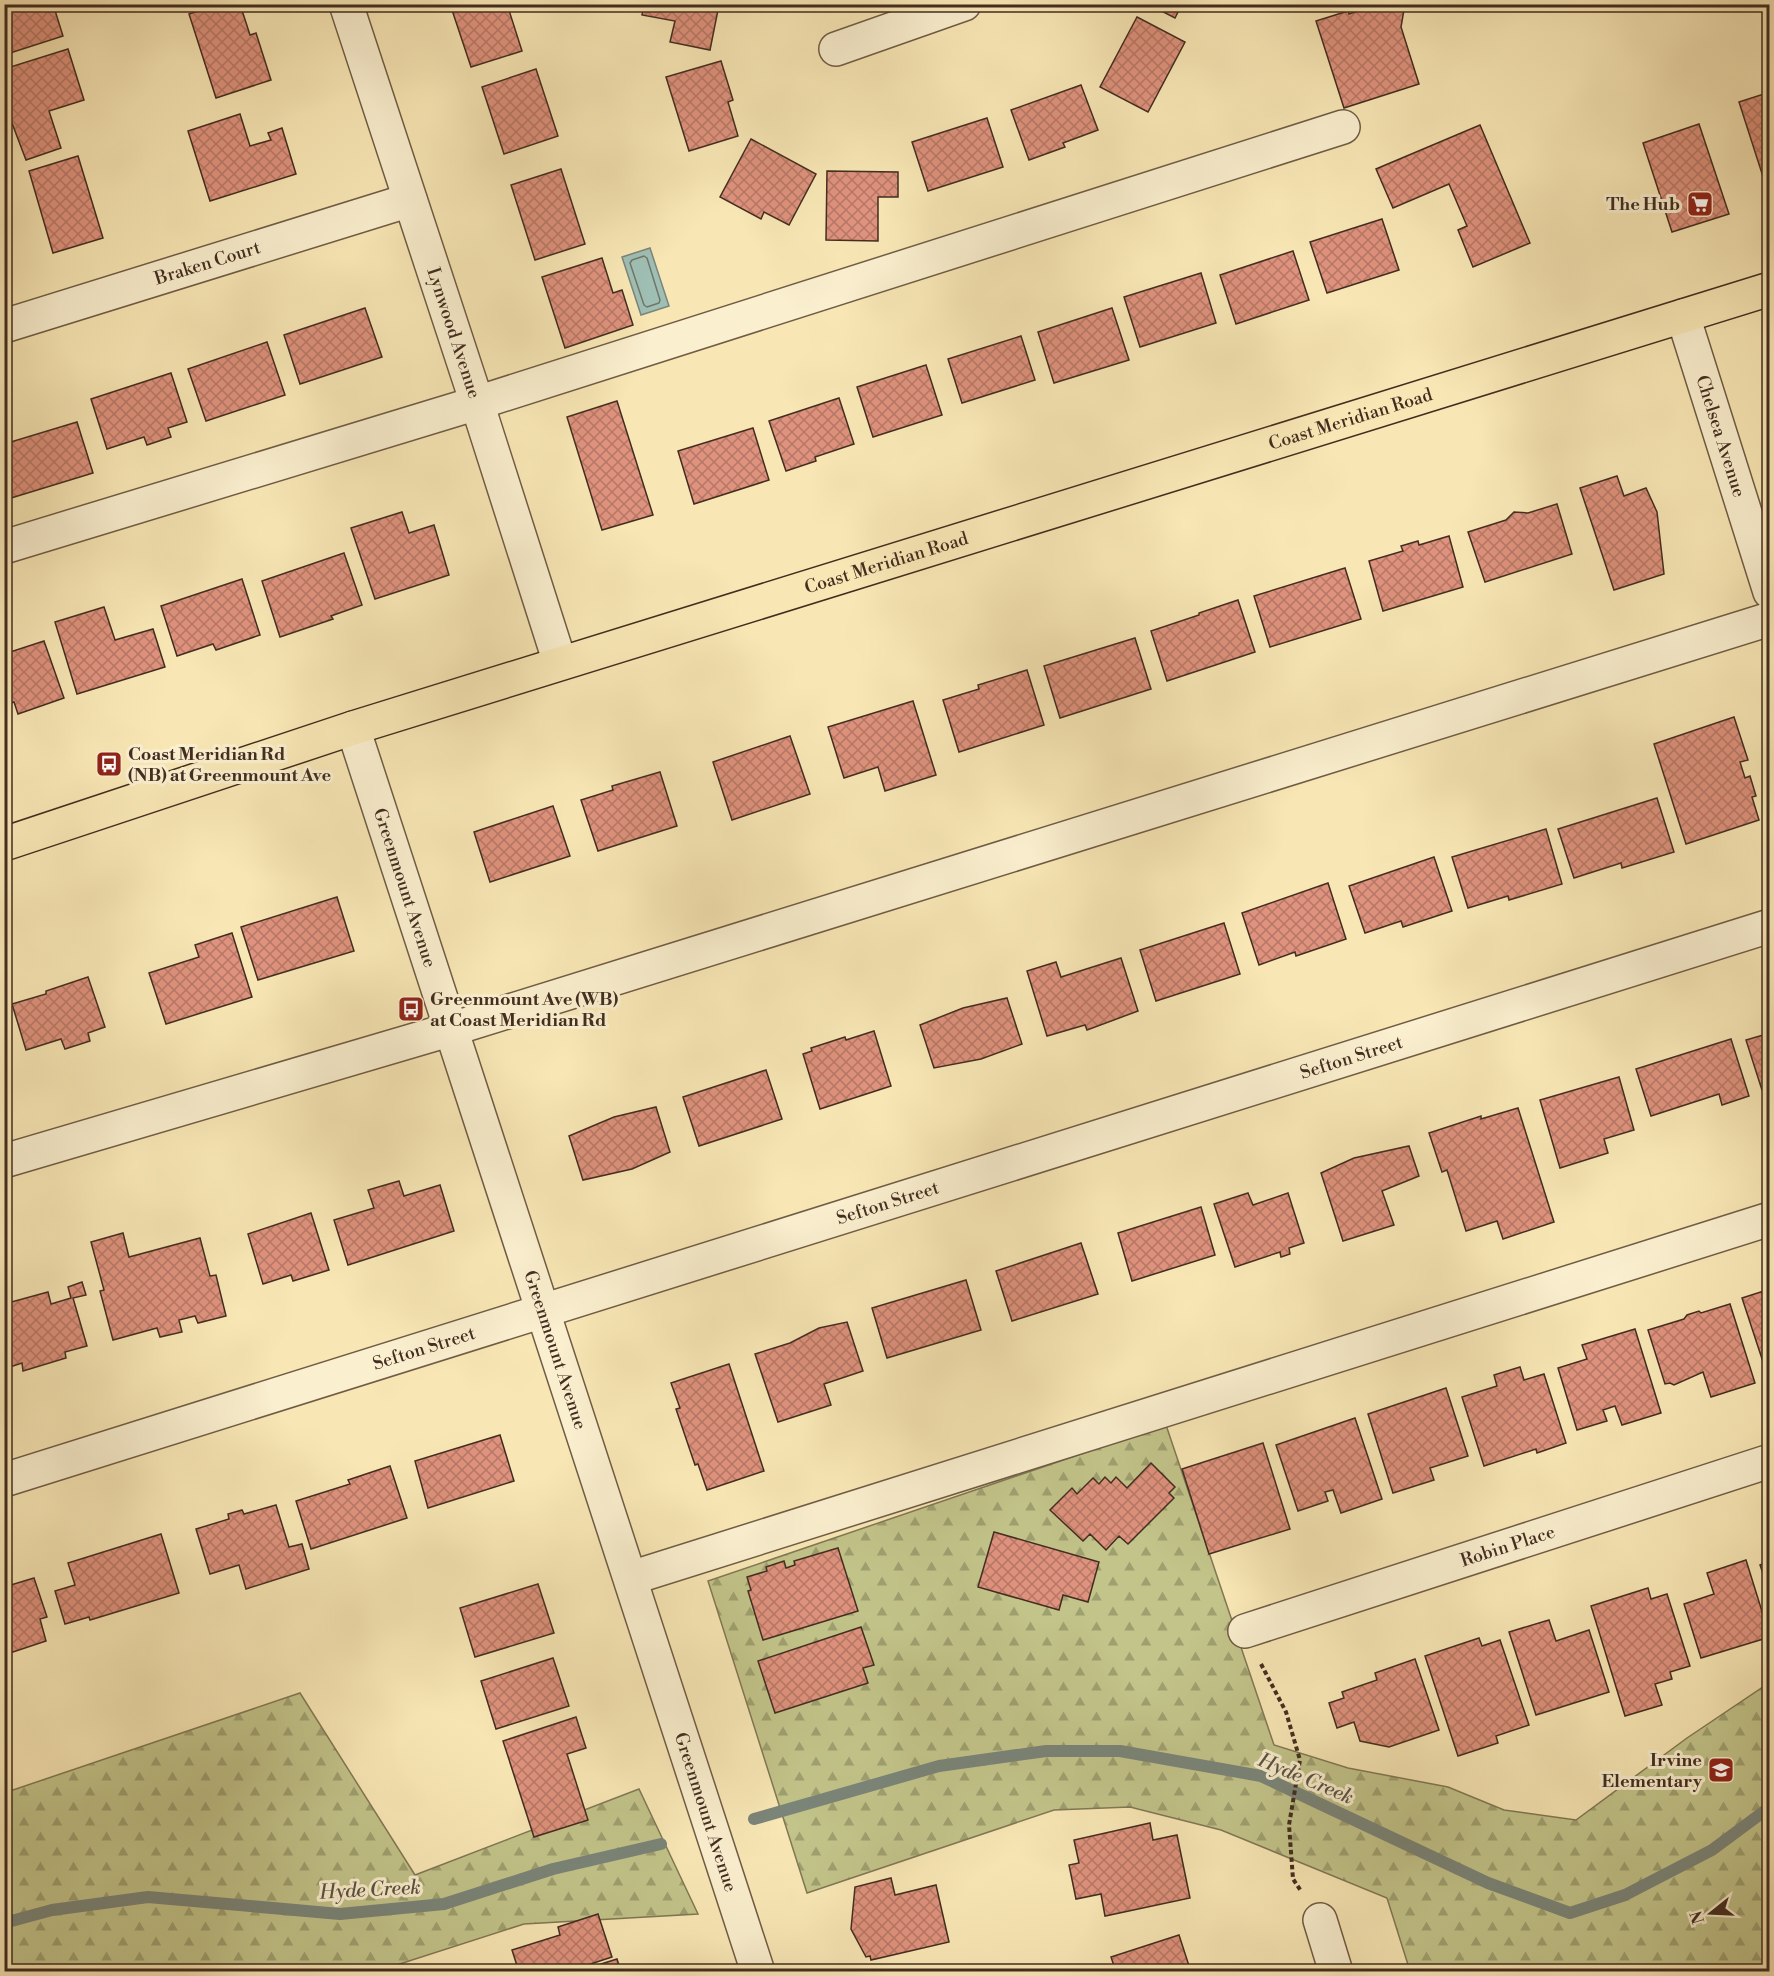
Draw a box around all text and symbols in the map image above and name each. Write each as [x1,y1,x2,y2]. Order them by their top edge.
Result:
supermarket icon: The Hub [1685,189,1715,219]
place label: The Hub [1606,193,1680,216]
street label: Braken Court [151,236,264,291]
street label: Lynwood Avenue [421,264,486,401]
street label: Chelsea Avenue [1690,372,1750,500]
street label: Coast Meridian Road [1266,383,1436,456]
street label: Coast Meridian Road [802,527,972,599]
place label: Coast Meridian Rd (NB) at Greenmount Ave [128,743,331,787]
bus stop icon: Coast Meridian Rd (NB) at Greenmount Ave [94,749,124,779]
street label: Greenmount Avenue [368,805,441,970]
place label: Greenmount Ave (WB) at Coast Meridian Rd [430,988,619,1032]
bus stop icon: Greenmount Ave (WB) at Coast Meridian Rd [396,994,426,1024]
street label: Sefton Street [1297,1031,1406,1085]
street label: Sefton Street [834,1176,942,1230]
street label: Greenmount Avenue [518,1267,592,1433]
street label: Sefton Street [370,1322,479,1376]
street label: Robin Place [1458,1520,1558,1572]
street label: Greenmount Avenue [669,1730,742,1895]
water label: Hyde Creek [1253,1748,1357,1811]
place label: Irvine Elementary [1601,1749,1703,1793]
school or university icon: Irvine Elementary [1706,1755,1736,1785]
water label: Hyde Creek [318,1875,421,1906]
north arrow [1681,1883,1741,1943]
text: N [1686,1908,1709,1926]

